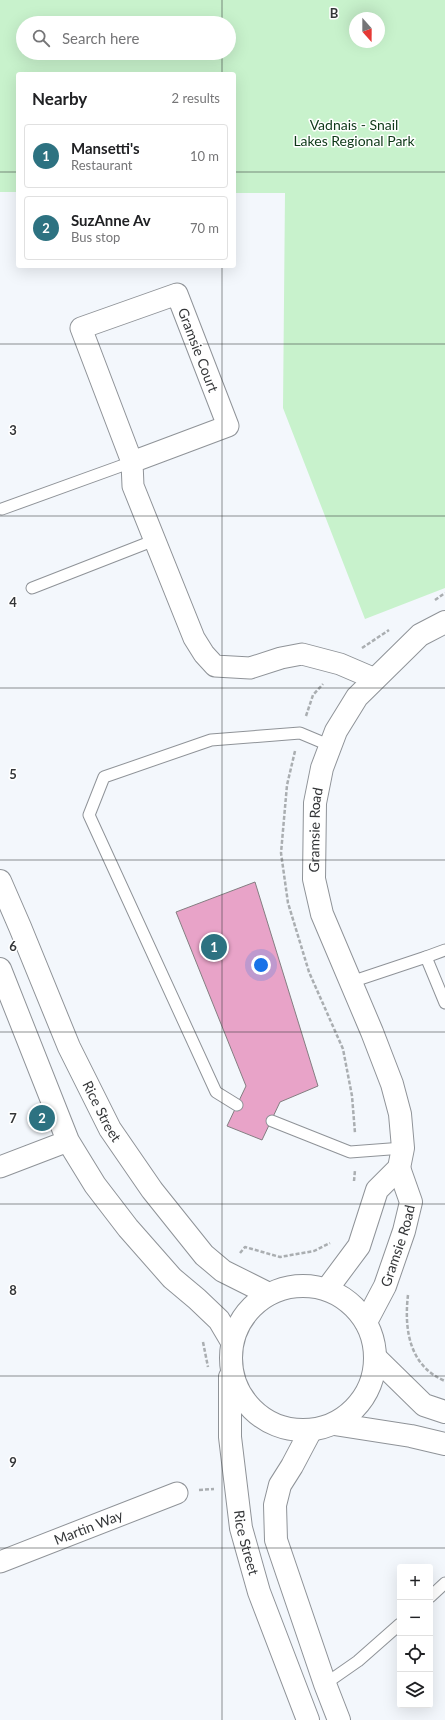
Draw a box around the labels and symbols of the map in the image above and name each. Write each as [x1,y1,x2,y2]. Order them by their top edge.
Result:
text: B [330,5,339,21]
north arrow [349,12,385,48]
park label: Vadnais - Snail Lakes Regional Park [293,116,415,149]
street label: Gramsie Court [175,305,222,394]
text: 3 [9,422,17,438]
text: 4 [9,594,17,610]
text: 5 [9,766,17,782]
street label: Gramsie Road [305,786,326,873]
pin: 1 [201,932,227,962]
text: 6 [9,938,17,954]
your location [251,955,271,975]
street label: Rice Street [79,1078,125,1145]
pin: 2 [29,1103,55,1133]
text: 7 [9,1110,17,1126]
street label: Gramsie Road [376,1203,418,1289]
text: 8 [9,1282,17,1298]
text: 9 [9,1454,17,1470]
street label: Martin Way [51,1506,126,1548]
street label: Rice Street [231,1509,263,1577]

